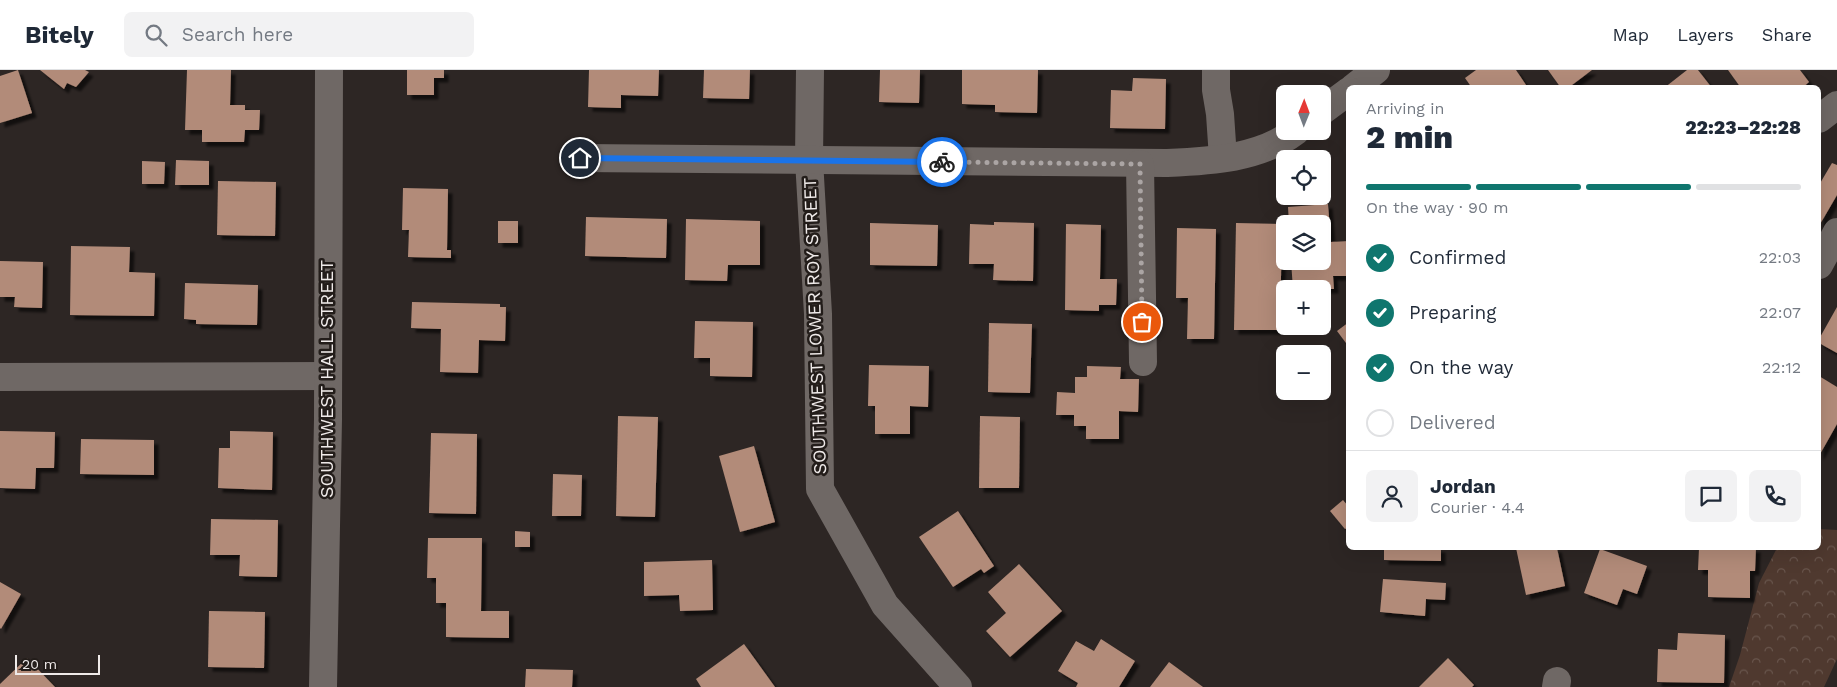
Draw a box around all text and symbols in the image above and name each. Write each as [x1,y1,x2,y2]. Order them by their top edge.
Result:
search box [124,12,474,57]
text: Bitely [25,21,94,49]
icon: search [142,21,170,49]
text: Search here [182,23,293,46]
text: Map [1612,24,1649,45]
text: Layers [1677,24,1734,45]
text: Share [1762,24,1812,45]
north arrow [1276,85,1331,140]
map controls [1276,85,1331,400]
text: Arriving in [1366,99,1444,118]
text: 22:23–22:28 [1685,116,1801,139]
text: 2 min [1366,118,1453,156]
pin [559,137,601,179]
courier [917,137,967,187]
icon: home [566,144,594,172]
icon: bike [928,148,956,176]
button: locate [1276,150,1331,205]
street label: SOUTHWEST LOWER ROY STREET [799,177,830,475]
text: On the way · 90 m [1366,198,1509,217]
button: layers [1276,215,1331,270]
icon: check [1366,244,1394,272]
text: Confirmed [1409,246,1506,269]
text: 22:03 [1759,248,1801,267]
street label: SOUTHWEST HALL STREET [316,260,337,498]
button: + [1276,280,1331,335]
icon: check [1366,299,1394,327]
pin [1121,301,1163,343]
text: Preparing [1409,301,1496,324]
text: 22:07 [1759,303,1801,322]
icon: bag [1128,308,1156,336]
button: − [1276,345,1331,400]
icon: check [1366,354,1394,382]
text: On the way [1409,356,1513,379]
text: 22:12 [1762,358,1801,377]
text: Delivered [1409,411,1496,434]
button: person [1366,470,1418,522]
button: chat [1685,470,1737,522]
button: phone [1749,470,1801,522]
text: Jordan [1430,475,1496,498]
text: Courier · 4.4 [1430,498,1525,517]
scale bar [15,652,100,675]
text: 20 m [22,656,57,672]

